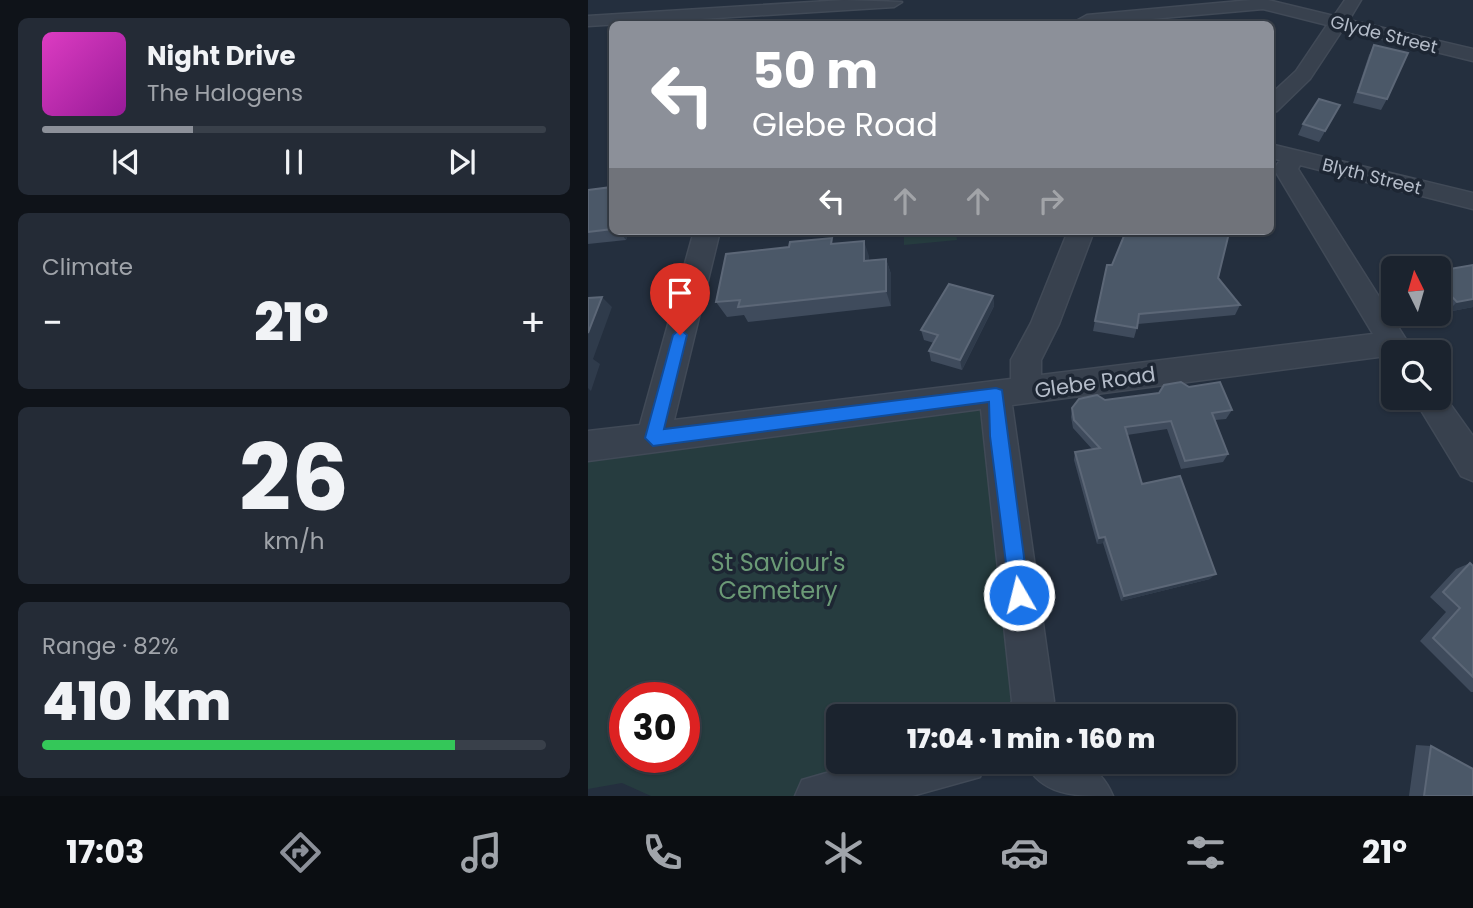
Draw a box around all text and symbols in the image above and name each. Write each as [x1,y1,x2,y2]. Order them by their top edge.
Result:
street label: Glyde Street [1328,9,1440,59]
text: 50 m [752,37,878,105]
text: Night Drive [147,38,295,74]
icon: left [637,49,728,140]
text: The Halogens [147,77,303,109]
text: Glebe Road [752,102,938,147]
icon: previous [107,143,145,181]
icon: pause [275,143,313,181]
icon: next [443,143,481,181]
street label: Blyth Street [1320,152,1424,200]
icon: left [813,182,851,220]
icon: ahead [886,182,924,220]
icon: ahead [959,182,997,220]
icon: right [1032,182,1070,220]
text: Climate [42,251,133,283]
north arrow [1381,256,1451,326]
map controls [1381,256,1451,410]
pin [650,263,710,335]
icon: arrive [661,274,699,312]
text: 21° [254,286,329,359]
text: − [42,296,63,349]
text: + [520,296,546,349]
button: search [1381,340,1451,410]
street label: Glebe Road [1033,359,1157,405]
text: 26 [239,414,349,542]
text: km/h [263,525,325,557]
park label: St Saviour's Cemetery [711,546,845,607]
position arrow [982,558,1056,632]
text: Range · 82% [42,630,178,662]
text: 410 km [42,665,231,738]
speed limit sign: 30 [609,682,700,773]
text: 17:04 · 1 min · 160 m [907,721,1155,757]
icon: directions [276,828,325,877]
icon: music [457,828,506,877]
icon: phone [638,828,687,877]
icon: climate [819,828,868,877]
icon: car [1000,828,1049,877]
icon: filters [1181,828,1230,877]
text: 17:03 [66,829,144,874]
text: 21° [1362,829,1407,874]

